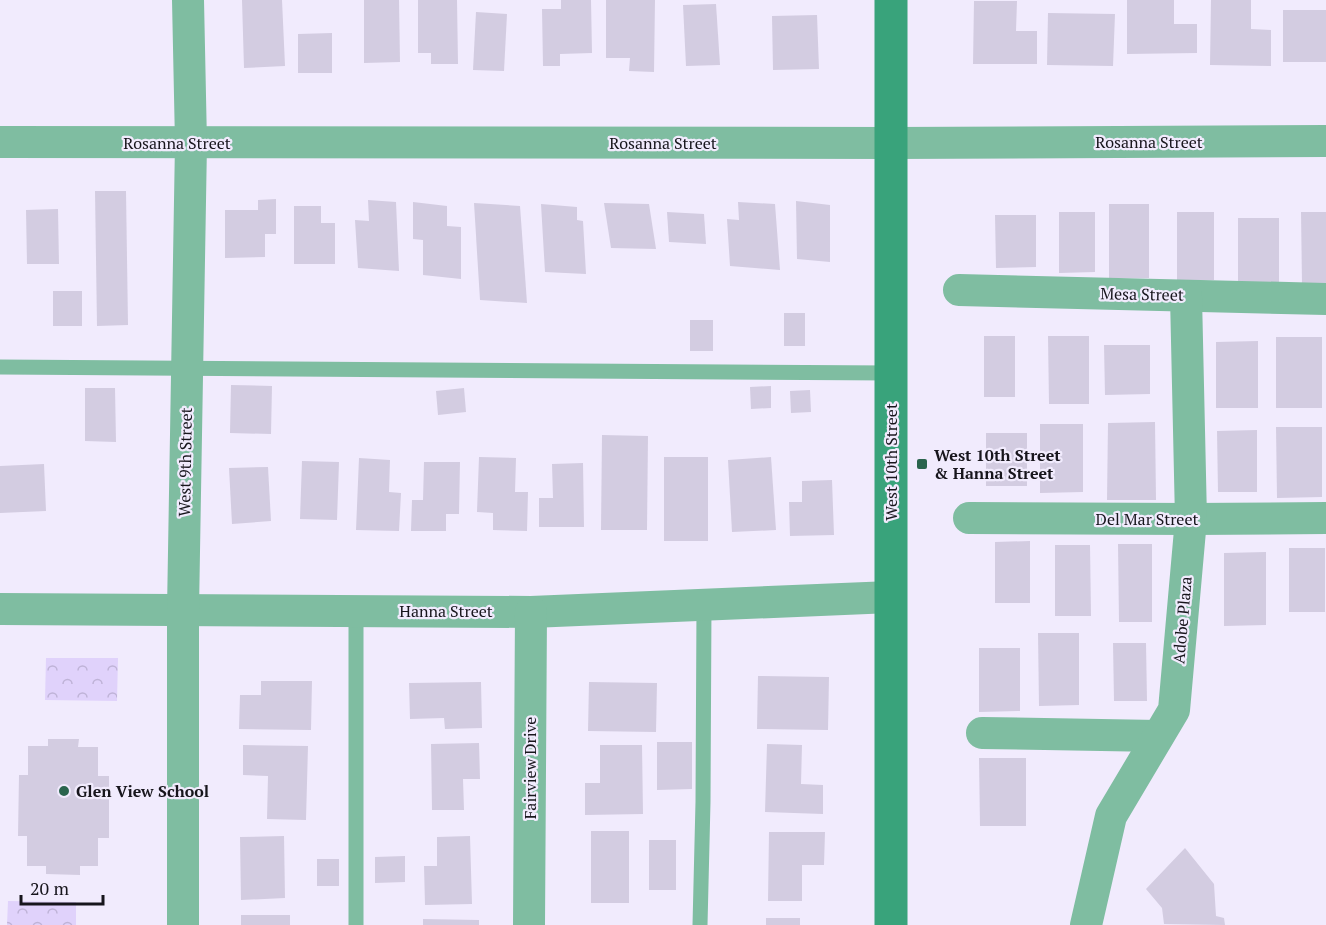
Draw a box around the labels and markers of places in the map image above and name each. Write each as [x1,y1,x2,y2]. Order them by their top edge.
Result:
place label: West 10th Street & Hanna Street [934,444,1061,484]
marker: West 10th Street & Hanna Street [915,457,929,471]
place label: Glen View School [76,780,209,802]
marker: Glen View School [57,784,71,798]

